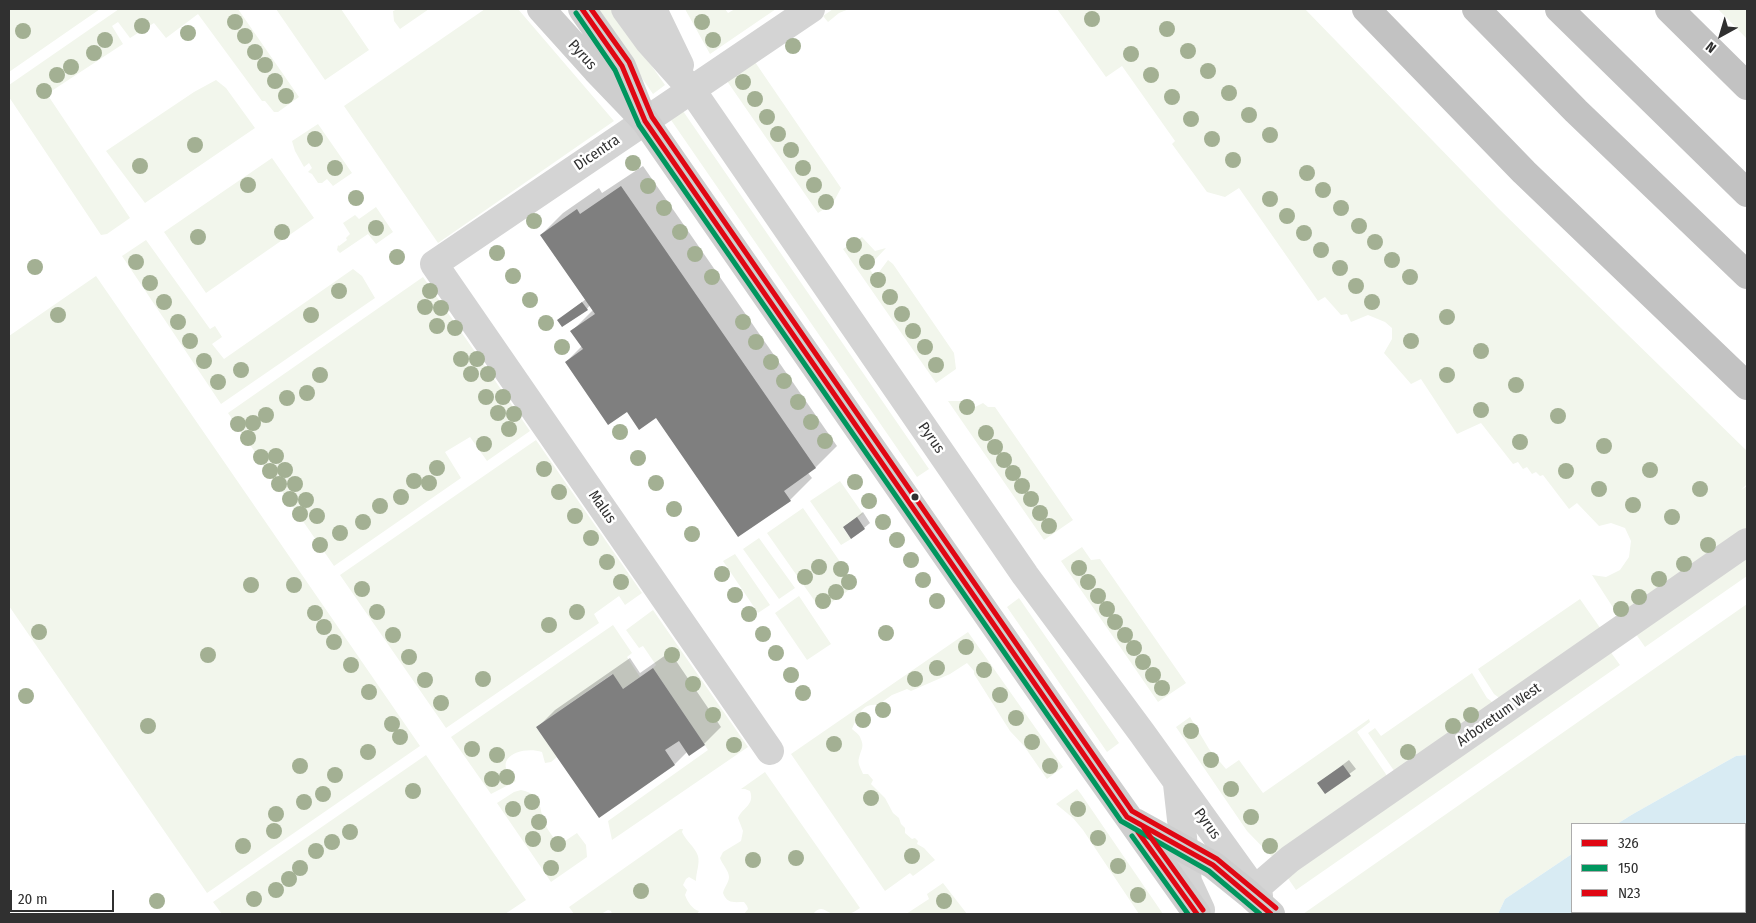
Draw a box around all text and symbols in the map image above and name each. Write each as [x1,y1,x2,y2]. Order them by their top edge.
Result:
north arrow [1696,10,1746,60]
street label: Pyrus [564,36,600,74]
text: N [1703,38,1720,56]
street label: Dicentra [571,131,623,175]
street label: Pyrus [914,419,948,457]
street label: Malus [584,487,620,527]
unlabelled marker [910,492,920,502]
street label: Arboretum West [1453,679,1545,751]
street label: Pyrus [1190,805,1224,843]
legend [1571,823,1746,913]
text: 326 [1618,834,1639,852]
text: 150 [1618,859,1639,877]
scale bar [12,880,116,912]
text: N23 [1618,884,1640,902]
text: 20 m [18,890,48,908]

